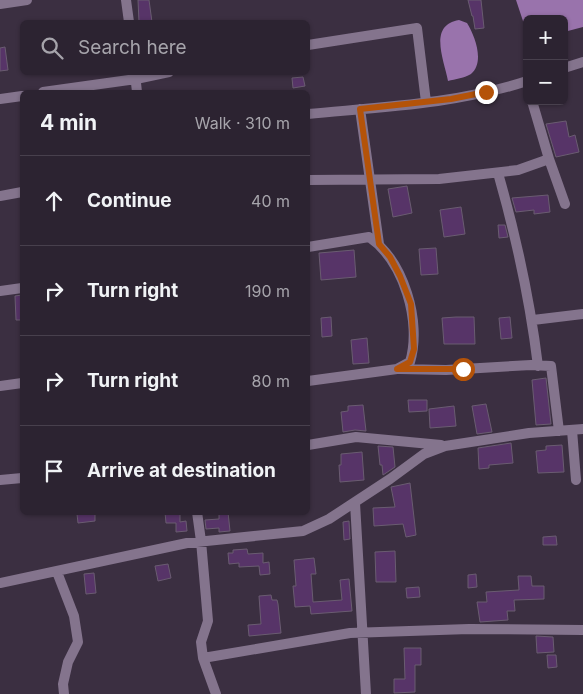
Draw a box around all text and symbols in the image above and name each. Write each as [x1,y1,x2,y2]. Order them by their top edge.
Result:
map controls [523,15,568,105]
button: + [523,15,568,60]
search box [20,20,310,75]
icon: search [38,34,66,62]
text: Search here [78,36,187,59]
button: − [523,60,568,105]
route end [475,81,498,104]
text: 4 min [40,110,97,135]
text: Walk · 310 m [195,113,290,133]
icon: ahead [40,187,68,215]
text: Continue [87,189,172,212]
text: 40 m [251,191,290,211]
icon: right [40,277,68,305]
text: Turn right [87,279,178,302]
text: 190 m [245,281,290,301]
route start [452,358,475,381]
icon: right [40,367,68,395]
text: Turn right [87,369,178,392]
text: 80 m [251,371,290,391]
icon: arrive [40,457,68,485]
text: Arrive at destination [87,459,276,482]

